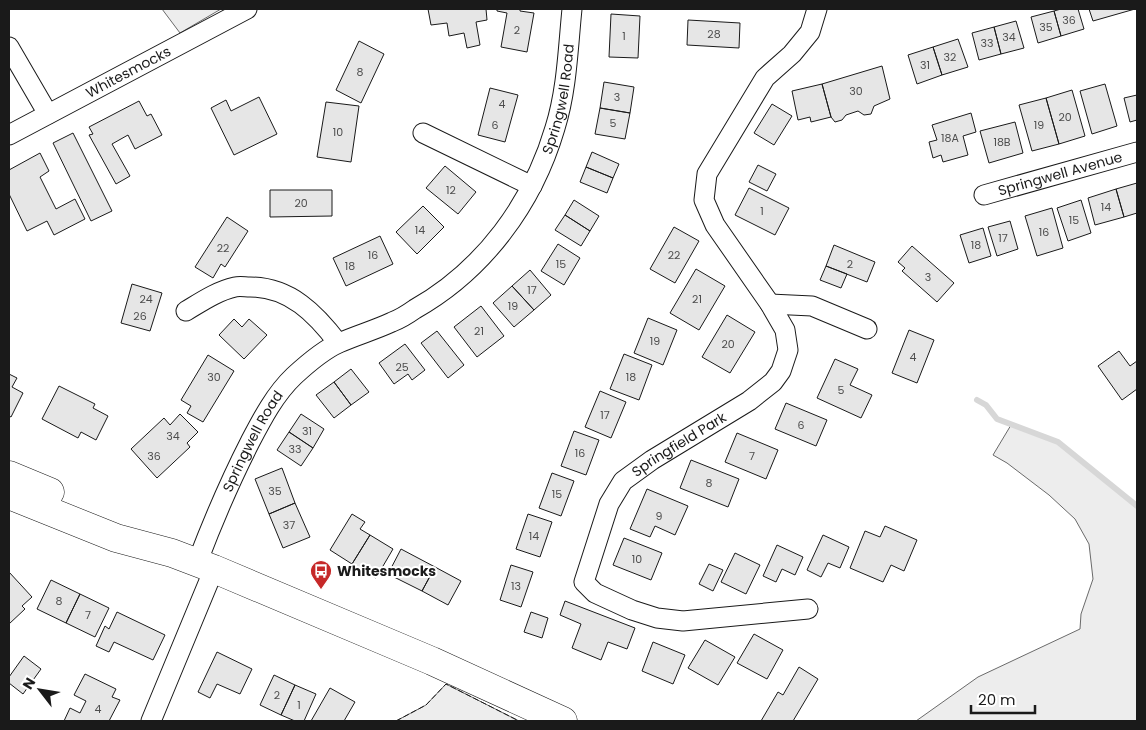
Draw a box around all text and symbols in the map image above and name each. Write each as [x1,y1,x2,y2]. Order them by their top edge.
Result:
house number: 36 [1062,12,1076,28]
house number: 35 [1039,19,1053,35]
house number: 2 [514,22,520,38]
house number: 28 [707,26,721,42]
house number: 1 [622,28,626,44]
house number: 34 [1002,29,1016,45]
house number: 33 [981,35,993,51]
street label: Whitesmocks [82,41,174,103]
street label: Springwell Road [537,43,579,157]
house number: 32 [944,49,956,65]
house number: 31 [920,57,930,73]
house number: 8 [357,64,364,80]
house number: 30 [849,83,863,99]
house number: 3 [614,89,620,105]
house number: 4 [499,96,506,112]
house number: 20 [1058,109,1072,125]
house number: 5 [610,115,617,131]
house number: 6 [492,117,499,133]
house number: 19 [1034,117,1044,133]
house number: 10 [333,124,343,140]
house number: 18A [941,130,960,146]
house number: 18B [993,134,1011,150]
street label: Springwell Avenue [996,147,1125,201]
house number: 12 [446,182,456,198]
house number: 20 [294,195,308,211]
house number: 14 [1101,199,1111,215]
house number: 1 [760,203,764,219]
house number: 15 [1069,212,1079,228]
house number: 14 [415,222,425,238]
house number: 16 [1039,224,1049,240]
house number: 17 [998,230,1008,246]
house number: 18 [971,237,981,253]
house number: 22 [217,240,229,256]
house number: 16 [368,247,378,263]
house number: 22 [668,247,680,263]
house number: 15 [556,256,566,272]
house number: 2 [847,256,853,272]
house number: 18 [345,258,355,274]
house number: 3 [925,269,931,285]
house number: 17 [527,282,537,298]
house number: 24 [139,291,153,307]
house number: 21 [692,291,702,307]
house number: 19 [508,298,518,314]
house number: 26 [133,308,147,324]
house number: 21 [474,323,484,339]
house number: 19 [650,333,660,349]
house number: 20 [721,336,735,352]
house number: 4 [910,349,917,365]
house number: 25 [395,359,409,375]
house number: 30 [207,369,221,385]
house number: 18 [626,369,636,385]
house number: 5 [838,382,845,398]
street label: Springwell Road [218,386,288,495]
house number: 17 [600,407,610,423]
street label: Springfield Park [627,407,731,482]
house number: 6 [798,417,805,433]
house number: 31 [302,423,312,439]
house number: 34 [166,428,180,444]
house number: 33 [289,441,301,457]
house number: 16 [575,445,585,461]
house number: 36 [147,448,161,464]
house number: 7 [749,448,755,464]
house number: 8 [706,475,713,491]
house number: 35 [268,483,282,499]
house number: 15 [552,486,562,502]
house number: 9 [656,508,663,524]
house number: 37 [283,517,295,533]
house number: 14 [529,528,539,544]
house number: 10 [632,551,642,567]
bus stop icon: Whitesmocks [309,559,333,590]
place label: Whitesmocks [337,561,436,581]
house number: 13 [511,578,521,594]
house number: 8 [56,593,63,609]
house number: 7 [85,607,91,623]
north arrow [15,665,65,715]
text: N [18,674,40,693]
scale bar [971,682,1035,714]
house number: 2 [274,687,280,703]
text: 20 m [978,689,1016,710]
house number: 1 [297,697,301,713]
house number: 4 [95,701,102,717]

